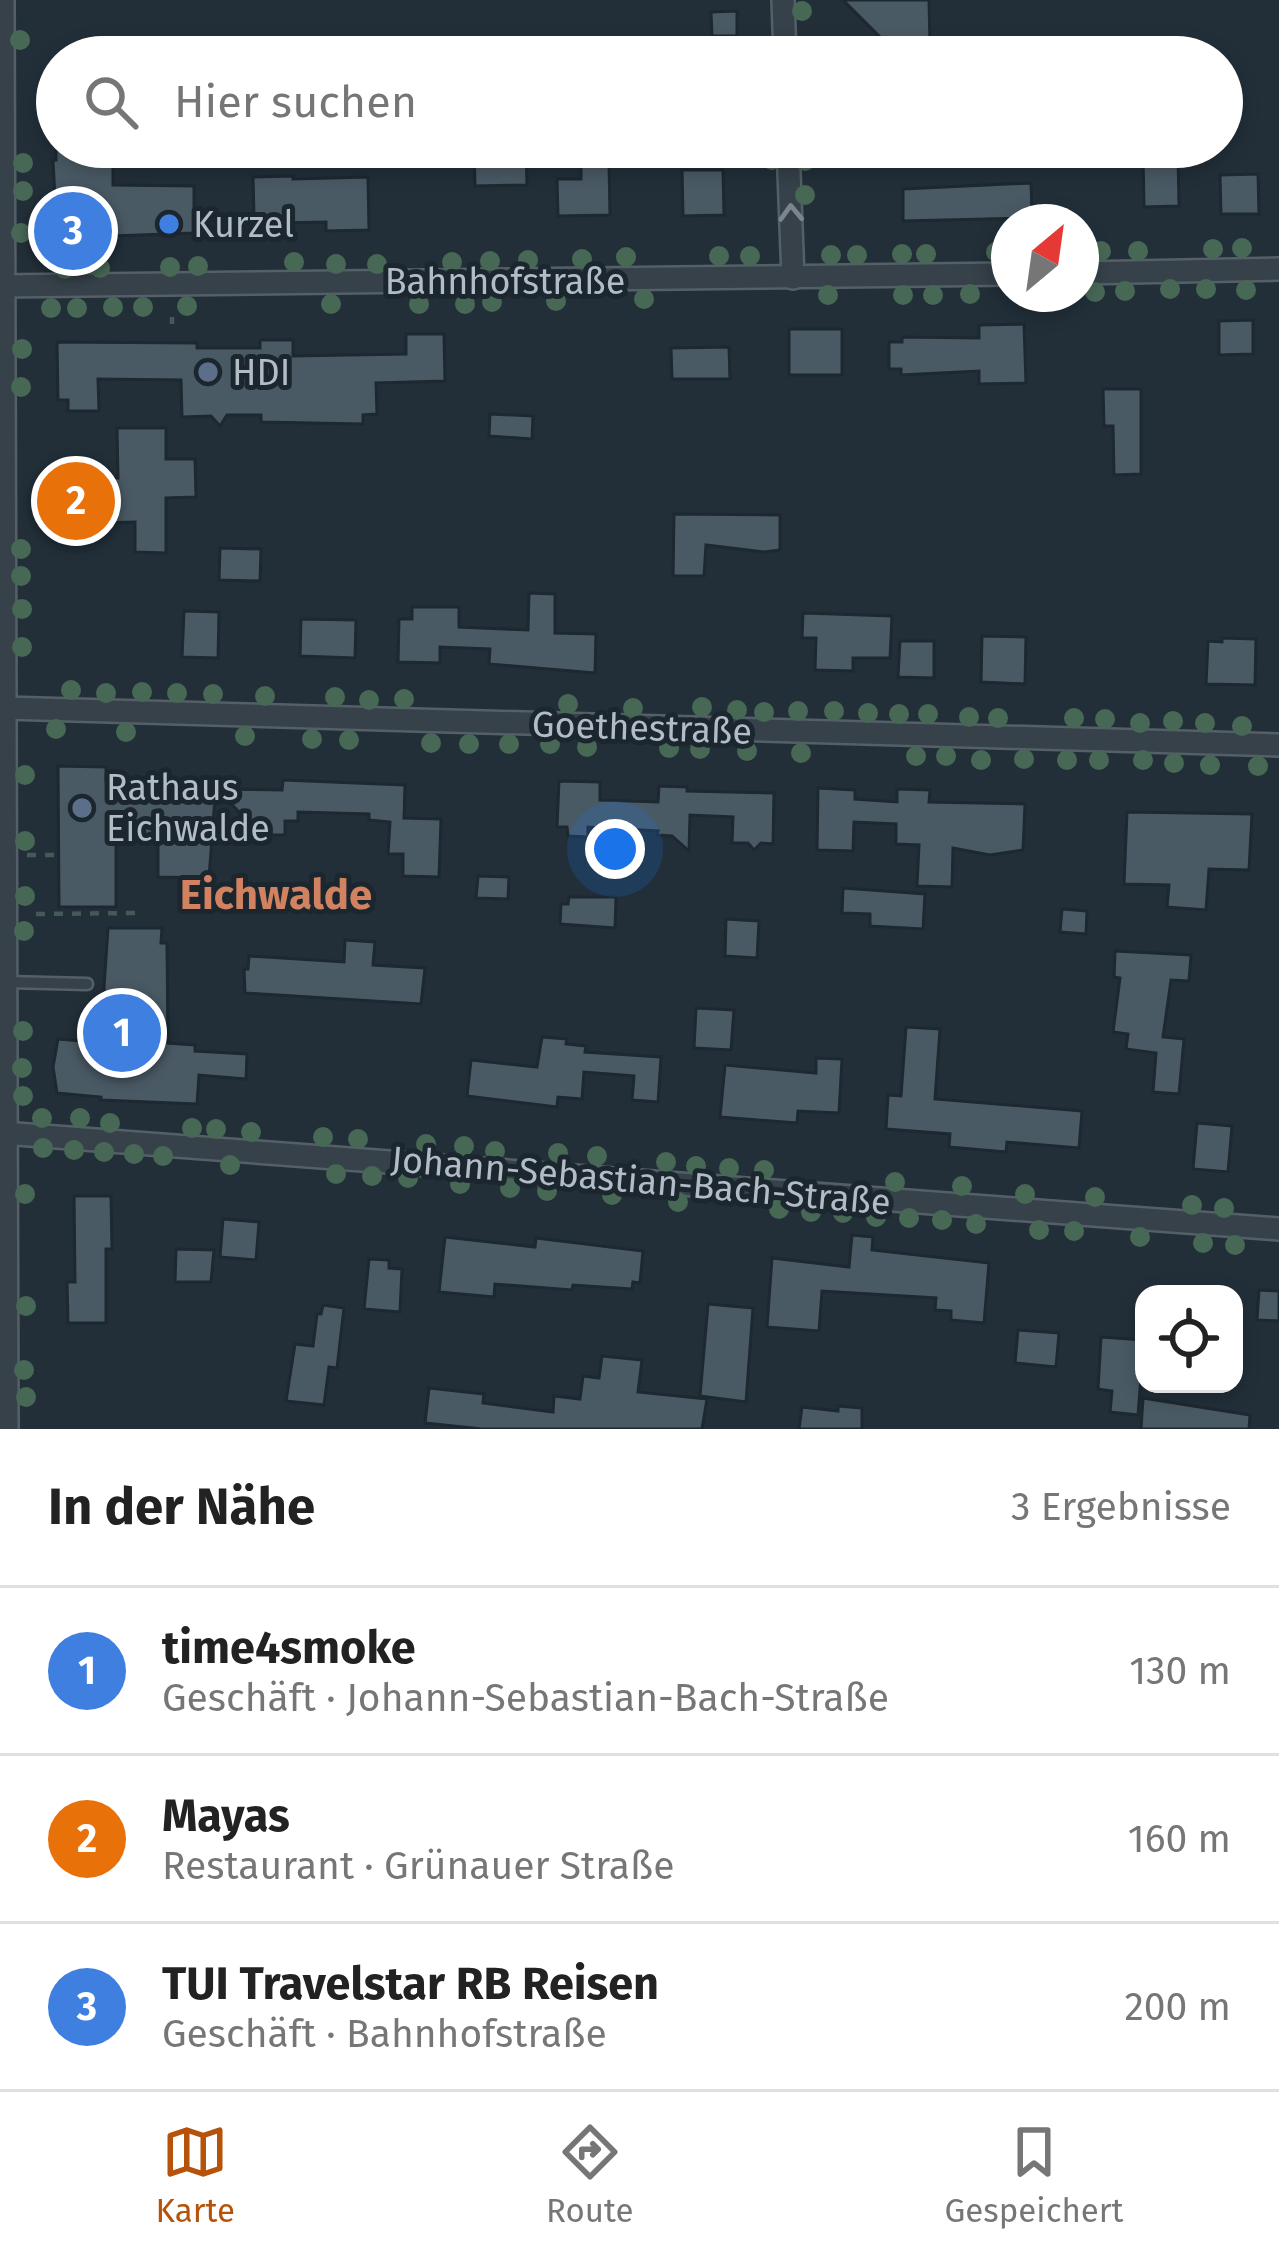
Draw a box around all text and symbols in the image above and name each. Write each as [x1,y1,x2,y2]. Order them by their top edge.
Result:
search box [36,36,1243,168]
icon: search [78,69,144,135]
text: Hier suchen [174,75,417,129]
pin: 3 [34,186,112,276]
place label: Kurzel [193,203,294,247]
one-way arrow [778,203,804,222]
north arrow [991,204,1099,312]
marker: Kurzel [156,211,182,237]
street label: Bahnhofstraße [385,260,625,304]
place label: HDI [232,351,290,395]
marker: HDI [195,359,221,385]
pin: 2 [37,456,115,546]
street label: Goethestraße [531,702,753,754]
place label: Rathaus Eichwalde [106,766,270,851]
marker: Rathaus Eichwalde [69,795,95,821]
your location [585,819,645,879]
district label: Eichwalde [180,870,372,920]
pin: 1 [83,988,161,1078]
street label: Johann-Sebastian-Bach-Straße [389,1137,892,1225]
map controls [1135,1285,1243,1393]
button: locate [1135,1285,1243,1393]
text: In der Nähe [48,1476,315,1538]
text: 3 Ergebnisse [1011,1484,1231,1530]
text: time4smoke [162,1621,416,1675]
text: 1 [78,1648,96,1694]
text: 130 m [1129,1648,1231,1694]
text: Geschäft · Johann-Sebastian-Bach-Straße [162,1675,889,1721]
text: Mayas [162,1789,290,1843]
text: 2 [77,1816,97,1862]
text: 160 m [1128,1816,1231,1862]
text: Restaurant · Grünauer Straße [162,1843,674,1889]
text: TUI Travelstar RB Reisen [162,1957,659,2011]
text: 3 [77,1984,97,2030]
text: 200 m [1124,1984,1231,2030]
text: Geschäft · Bahnhofstraße [162,2011,607,2057]
tab: Karte [156,2119,235,2231]
tab: Route [546,2119,633,2231]
tab: Gespeichert [945,2119,1123,2231]

